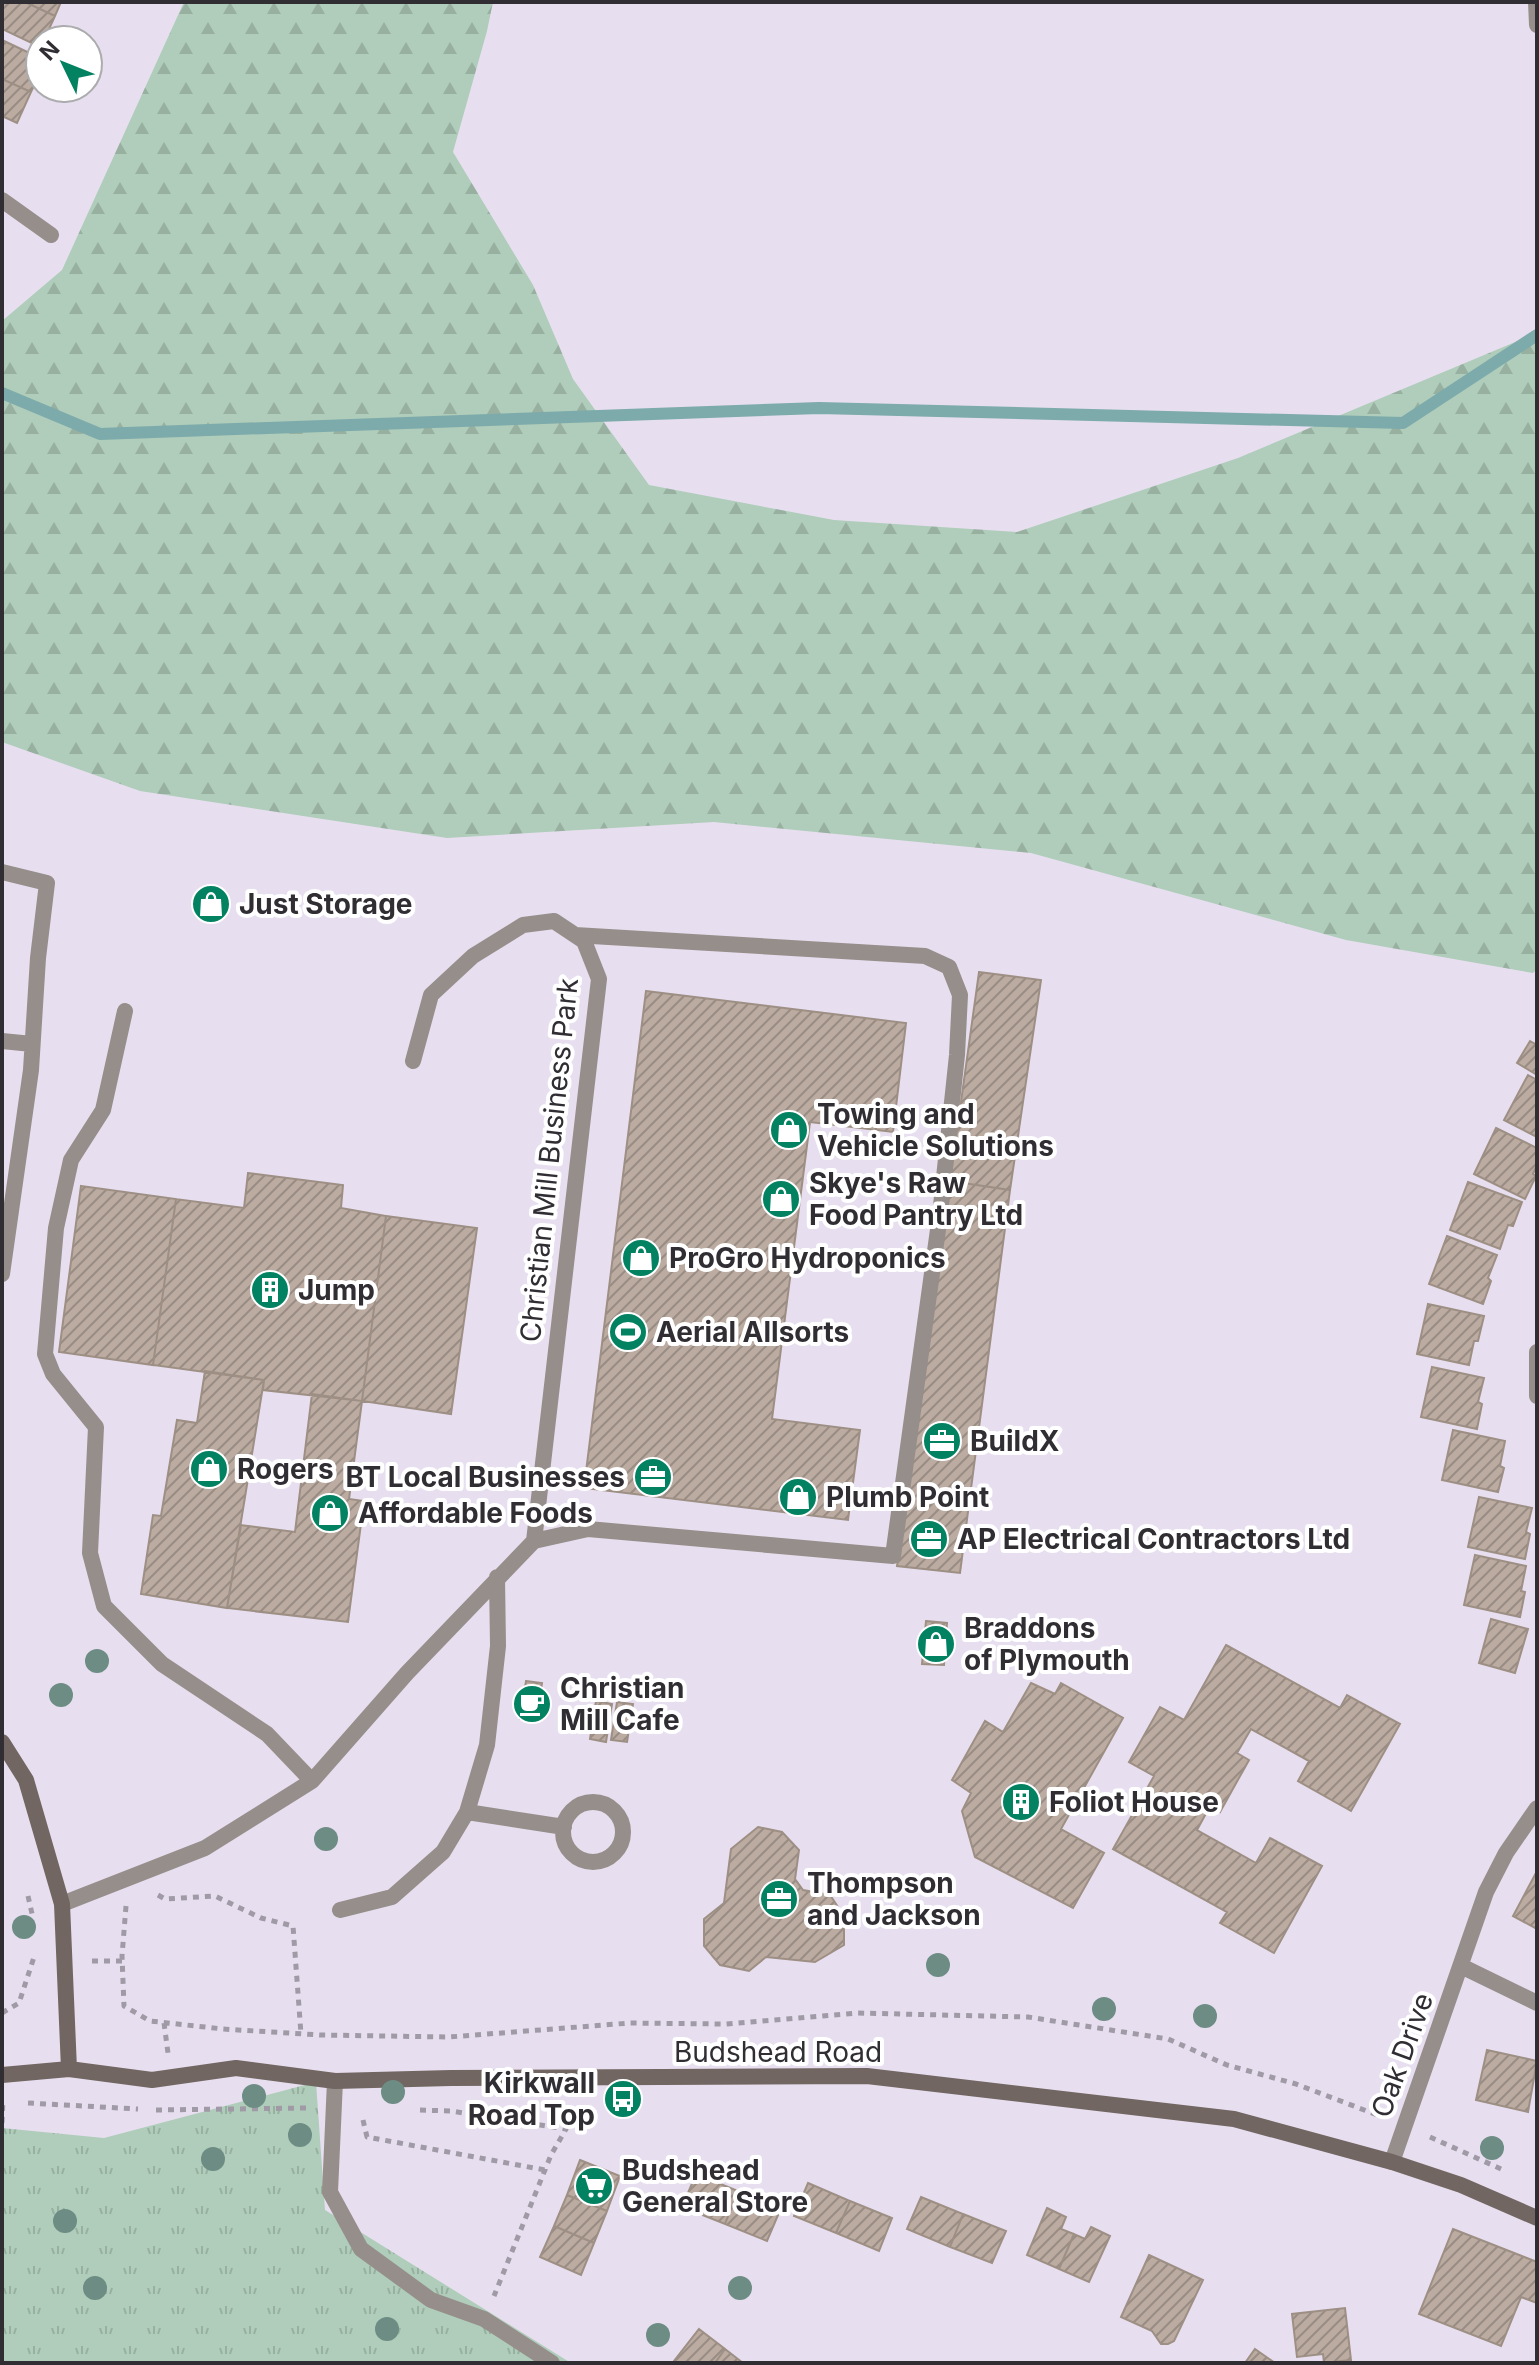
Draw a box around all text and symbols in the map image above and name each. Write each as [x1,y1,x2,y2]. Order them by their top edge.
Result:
north arrow [24,24,104,104]
text: N [34,35,65,65]
shop icon: Just Storage [190,883,232,925]
place label: Just Storage [239,887,413,921]
street label: Christian Mill Business Park [513,976,585,1344]
place label: Towing and Vehicle Solutions [817,1097,1054,1163]
shop icon: Towing and Vehicle Solutions [768,1109,810,1151]
place label: Skye's Raw Food Pantry Ltd [809,1166,1023,1232]
shop icon: Skye's Raw Food Pantry Ltd [760,1178,802,1220]
shop icon: ProGro Hydroponics [620,1237,662,1279]
place label: ProGro Hydroponics [669,1241,946,1275]
building icon: Jump [249,1269,291,1311]
place label: Jump [298,1273,375,1307]
sports icon: Aerial Allsorts [607,1311,649,1353]
place label: Aerial Allsorts [656,1315,849,1349]
office icon: BuildX [921,1420,963,1462]
place label: BuildX [970,1424,1059,1458]
shop icon: Rogers [188,1448,230,1490]
place label: Rogers [237,1452,334,1486]
office icon: BT Local Businesses [632,1456,674,1498]
place label: BT Local Businesses [345,1460,625,1494]
shop icon: Plumb Point [777,1476,819,1518]
place label: Plumb Point [826,1480,989,1514]
shop icon: Affordable Foods [309,1492,351,1534]
place label: Affordable Foods [358,1496,593,1530]
office icon: AP Electrical Contractors Ltd [908,1518,950,1560]
place label: AP Electrical Contractors Ltd [957,1522,1350,1556]
place label: Braddons of Plymouth [964,1611,1130,1677]
shop icon: Braddons of Plymouth [915,1623,957,1665]
place label: Christian Mill Cafe [560,1671,685,1737]
cafe icon: Christian Mill Cafe [511,1683,553,1725]
building icon: Foliot House [1000,1781,1042,1823]
place label: Foliot House [1049,1785,1219,1819]
place label: Thompson and Jackson [807,1866,981,1932]
office icon: Thompson and Jackson [758,1878,800,1920]
street label: Oak Drive [1364,1988,1440,2122]
street label: Budshead Road [674,2035,882,2069]
place label: Kirkwall Road Top [468,2066,595,2132]
bus stop icon: Kirkwall Road Top [602,2078,644,2120]
place label: Budshead General Store [622,2153,808,2219]
supermarket icon: Budshead General Store [573,2165,615,2207]

